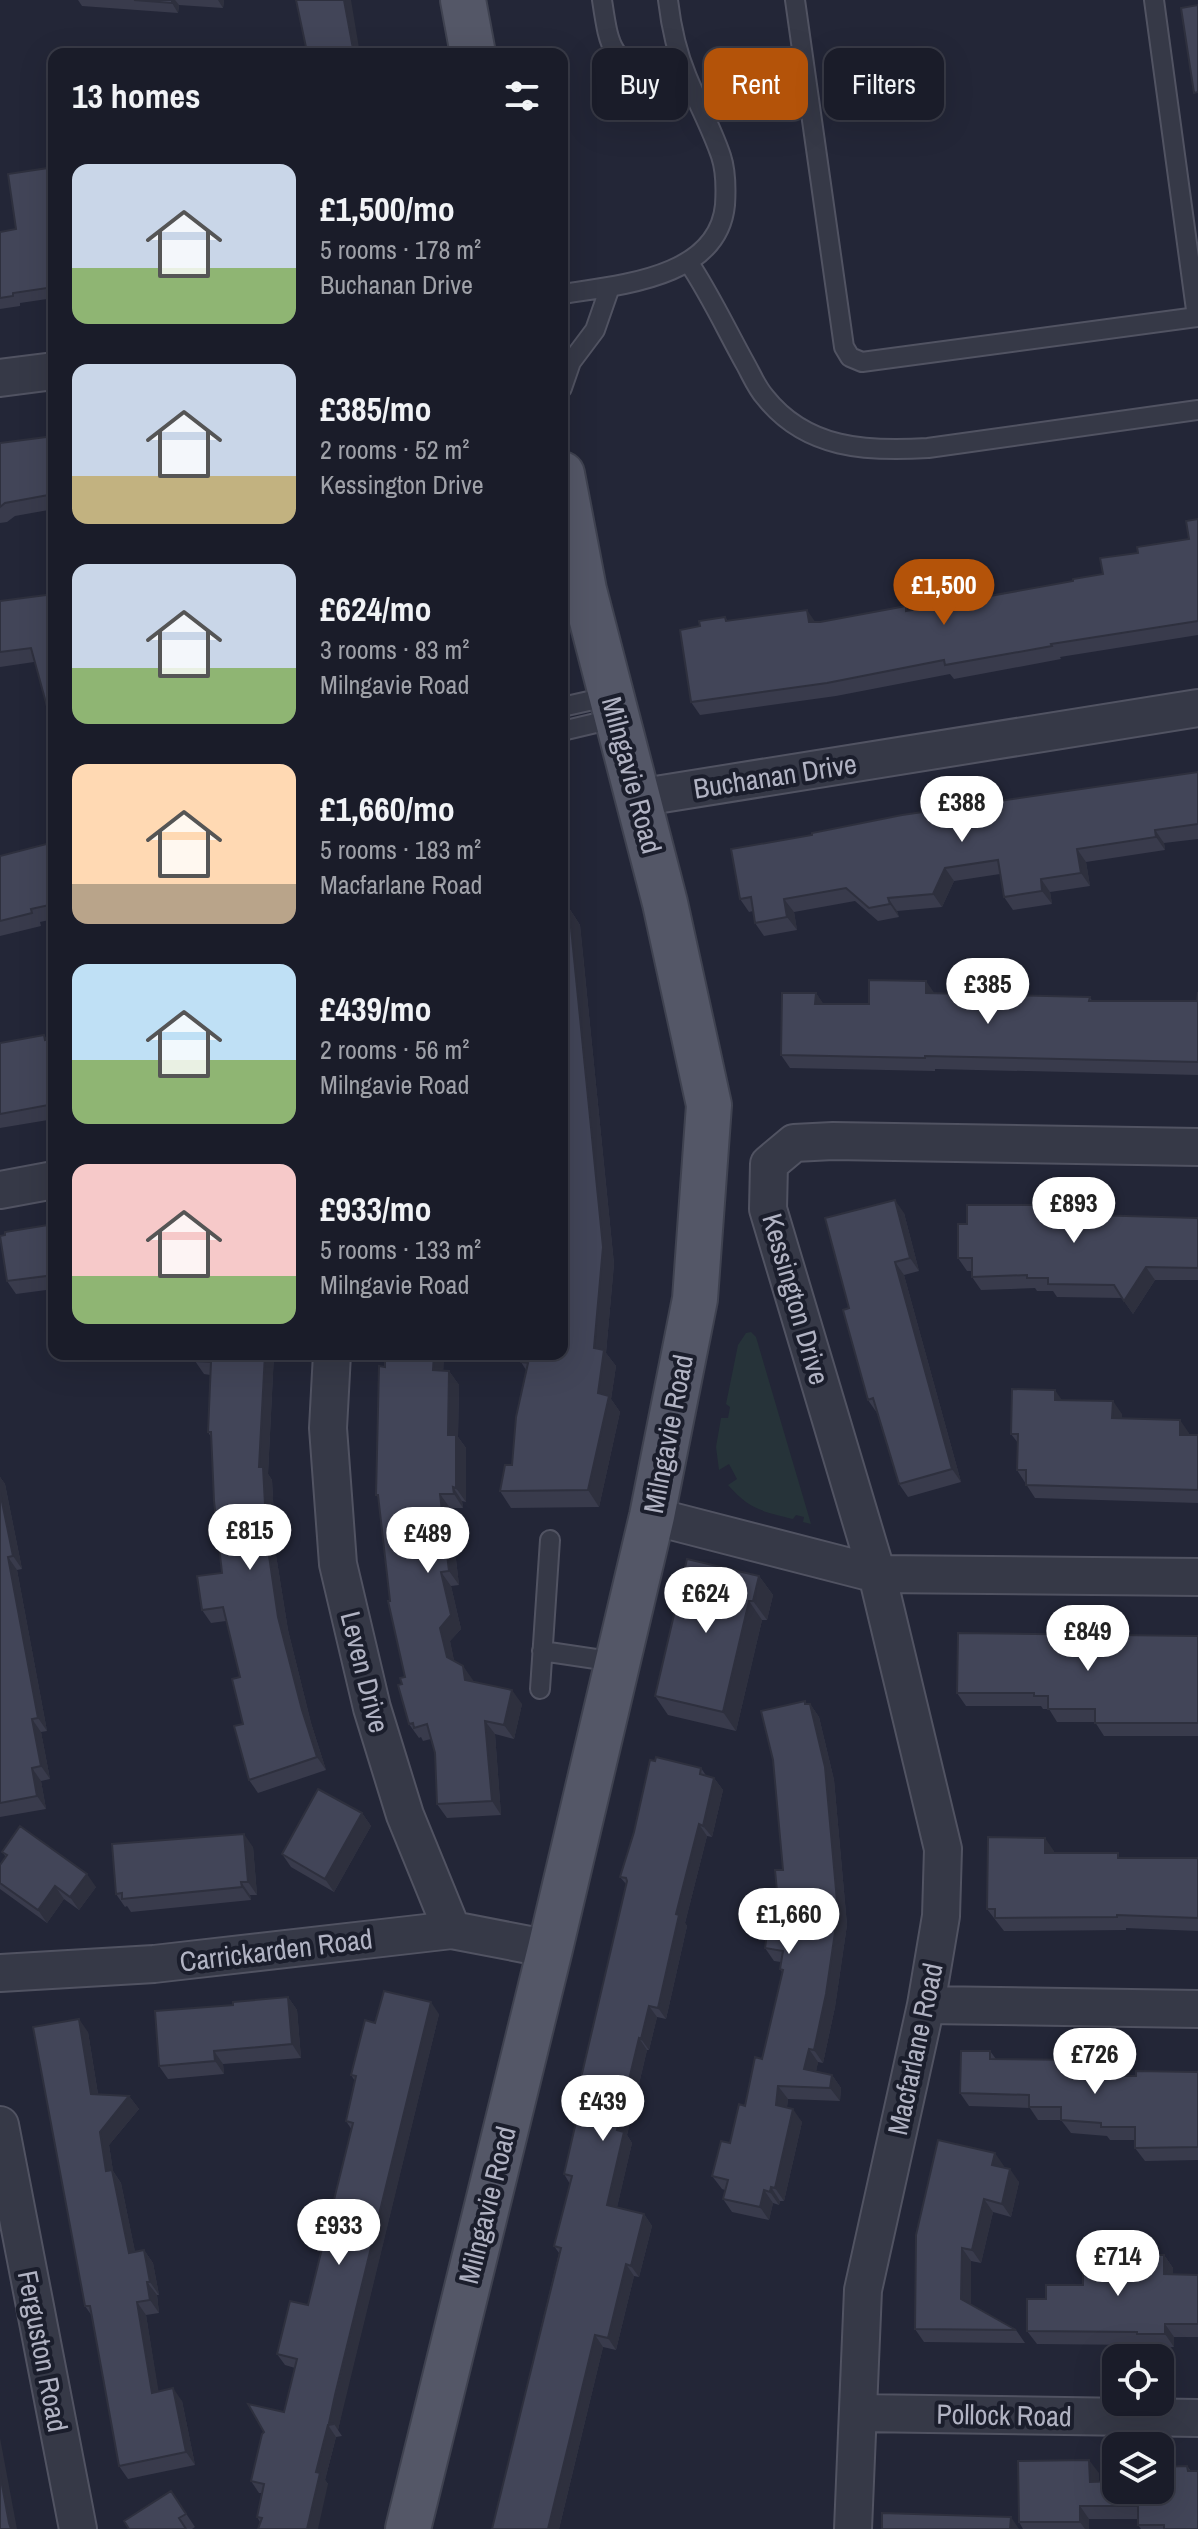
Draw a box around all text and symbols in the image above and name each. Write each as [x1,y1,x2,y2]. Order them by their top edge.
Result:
chip: Buy [592,48,688,120]
chip: Rent [704,48,808,120]
chip: Filters [824,48,944,120]
text: 13 homes [72,73,201,119]
icon: filters [500,74,544,118]
text: £1,500/mo [320,186,455,232]
icon: home [136,196,232,292]
text: 5 rooms · 178 m² [320,232,481,267]
text: Buchanan Drive [320,267,473,302]
text: £385/mo [320,386,432,432]
icon: home [136,396,232,492]
text: 2 rooms · 52 m² [320,432,469,467]
text: Kessington Drive [320,467,484,502]
pin: £1,500 [879,559,1009,627]
text: £1,500 [911,567,977,602]
text: £624/mo [320,586,432,632]
icon: home [136,596,232,692]
text: 3 rooms · 83 m² [320,632,469,667]
text: Milngavie Road [320,667,469,702]
street label: Milngavie Road [593,692,671,858]
street label: Buchanan Drive [691,744,859,808]
pin: £388 [915,776,1009,844]
text: £388 [938,784,986,819]
text: £1,660/mo [320,786,455,832]
icon: home [136,796,232,892]
text: 5 rooms · 183 m² [320,832,481,867]
text: Macfarlane Road [320,867,482,902]
pin: £385 [941,958,1035,1026]
text: £385 [964,966,1012,1001]
text: £439/mo [320,986,432,1032]
icon: home [136,996,232,1092]
text: 2 rooms · 56 m² [320,1032,469,1067]
text: Milngavie Road [320,1067,469,1102]
pin: £893 [1027,1177,1121,1245]
text: £893 [1050,1185,1098,1220]
text: £933/mo [320,1186,432,1232]
icon: home [136,1196,232,1292]
street label: Kessington Drive [753,1209,839,1389]
text: 5 rooms · 133 m² [320,1232,481,1267]
text: Milngavie Road [320,1267,469,1302]
street label: Milngavie Road [634,1351,702,1517]
pin: £815 [203,1504,297,1572]
pin: £489 [381,1507,475,1575]
text: £815 [226,1512,274,1547]
text: £489 [404,1515,452,1550]
pin: £624 [659,1567,753,1635]
text: £624 [682,1575,730,1610]
pin: £849 [1041,1605,1135,1673]
street label: Leven Drive [332,1607,398,1737]
text: £849 [1064,1613,1112,1648]
pin: £1,660 [724,1888,854,1956]
text: £1,660 [756,1896,822,1931]
street label: Carrickarden Road [177,1919,375,1981]
street label: Macfarlane Road [878,1960,952,2138]
pin: £726 [1048,2028,1142,2096]
text: £726 [1071,2036,1119,2071]
pin: £439 [556,2075,650,2143]
text: £439 [579,2083,627,2118]
street label: Milngavie Road [449,2122,525,2288]
pin: £933 [292,2199,386,2267]
text: £933 [315,2207,363,2242]
pin: £714 [1071,2230,1165,2298]
text: £714 [1094,2238,1142,2273]
street label: Ferguston Road [9,2267,77,2435]
map controls [1102,2344,1174,2504]
button: locate [1102,2344,1174,2416]
street label: Pollock Road [936,2395,1072,2435]
button: layers [1102,2432,1174,2504]

